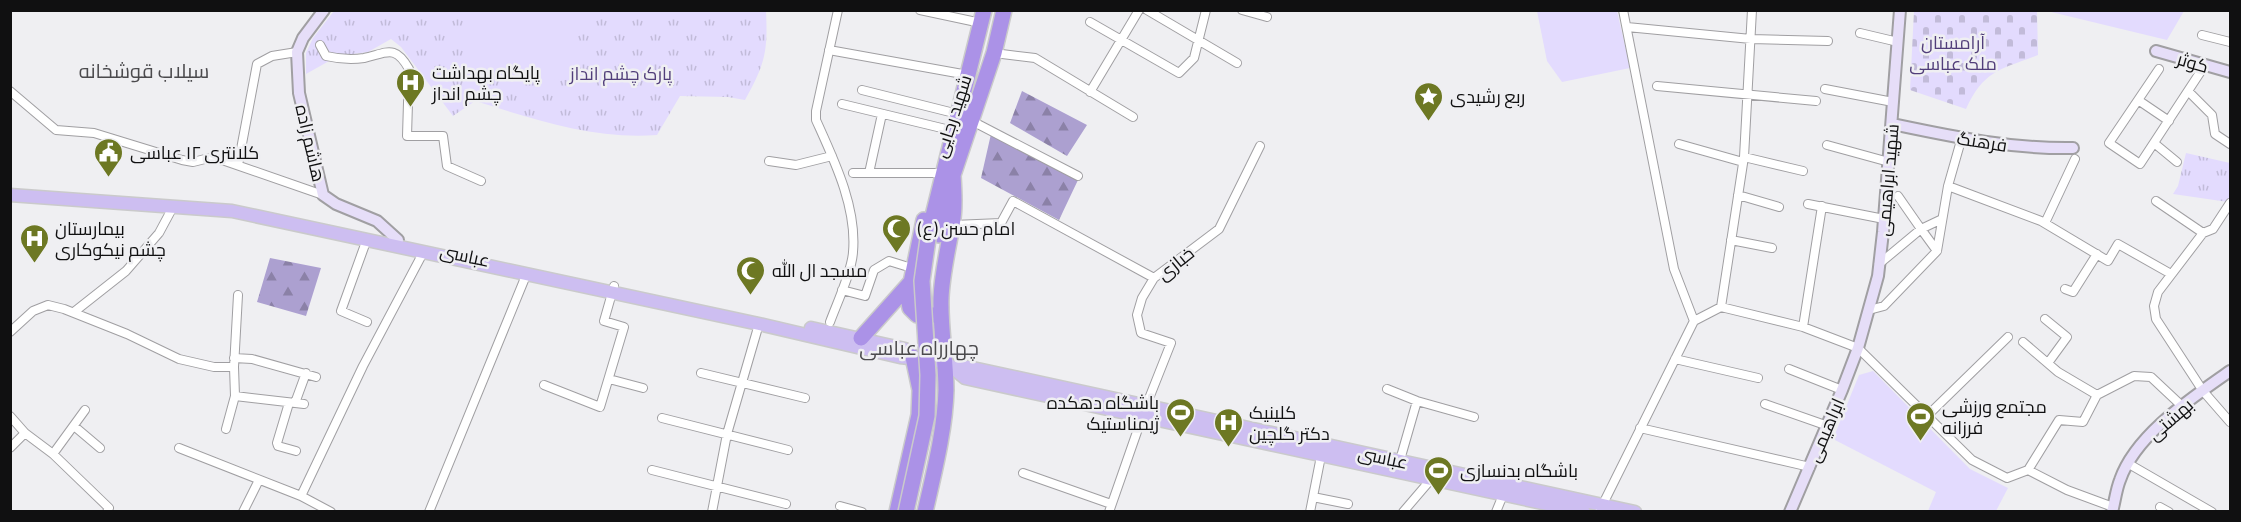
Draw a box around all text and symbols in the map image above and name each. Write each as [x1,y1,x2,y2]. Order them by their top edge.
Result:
park label: آرامستان ملک عباسی [1909,31,1997,75]
street label: کوثر [2173,47,2211,78]
district label: سیلاب قوشخانه [79,58,209,83]
place label: پایگاه بهداشت چشم انداز [431,61,540,106]
park label: پارک چشم انداز [569,62,672,86]
hospital icon: پایگاه بهداشت چشم انداز [395,66,427,108]
street label: شهید رجایی [928,72,977,161]
place icon: ربع رشیدی [1413,80,1445,122]
place label: ربع رشیدی [1450,85,1525,109]
street label: هاشم زاده [289,102,331,184]
street label: شهید ابراهیمی [1871,123,1904,237]
street label: فرهنگ [1955,126,2009,157]
public building icon: کلانتری ۱۲ عباسی [93,136,125,178]
place label: کلانتری ۱۲ عباسی [130,141,259,164]
mosque icon: امام حسن (ع) [881,212,913,254]
place label: بیمارستان چشم نیکوکاری [55,217,166,262]
place label: امام حسن (ع) [917,217,1015,241]
hospital icon: بیمارستان چشم نیکوکاری [18,222,50,264]
street label: عباسى [438,239,492,272]
street label: خبازی [1152,241,1199,285]
mosque icon: مسجد ال الله [735,254,767,296]
place label: مسجد ال الله [772,259,867,282]
district label: چهارراه عباسی [859,335,979,361]
place label: باشگاه دهکده ژیمناستیک [1047,391,1159,435]
street label: بهشتی [2143,393,2198,446]
street label: ابراهیمی [1802,395,1849,466]
place label: مجتمع ورزشی فرزانه [1942,395,2047,439]
sports icon: باشگاه دهکده ژیمناستیک [1164,396,1196,438]
sports icon: مجتمع ورزشی فرزانه [1905,400,1937,442]
place label: کلینیک دکتر گلچین [1249,401,1330,446]
hospital icon: کلینیک دکتر گلچین [1212,406,1244,448]
street label: عباسى [1356,441,1410,474]
sports icon: باشگاه بدنسازی [1423,454,1455,496]
place label: باشگاه بدنسازی [1460,459,1578,482]

